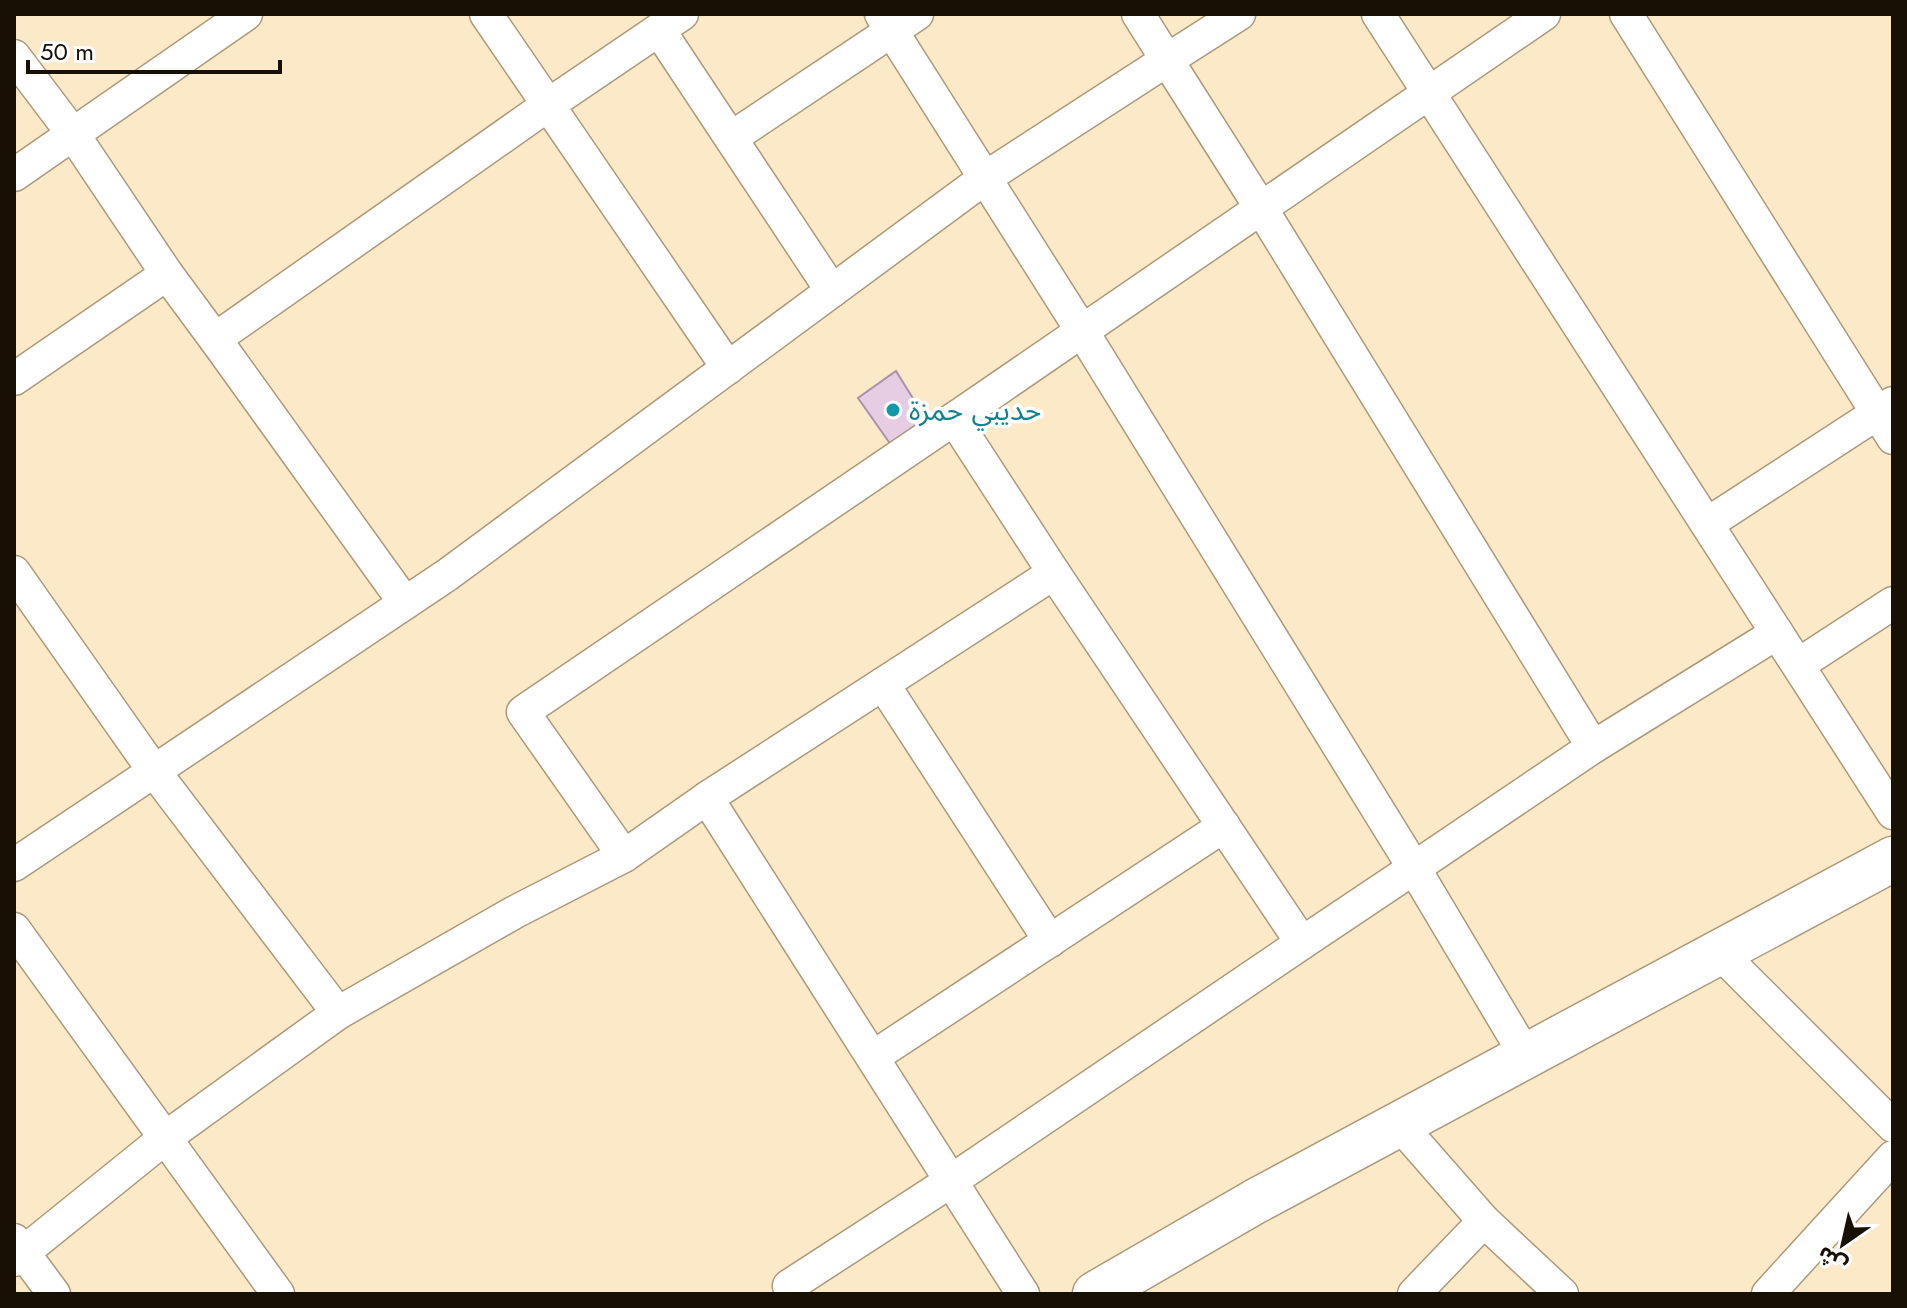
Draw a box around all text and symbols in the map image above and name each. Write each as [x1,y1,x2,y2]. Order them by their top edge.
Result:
scale bar [28,24,280,74]
text: 50 m [40,34,94,69]
place label: حديبي حمزة [909,390,1041,431]
marker: حديبي حمزة [884,401,902,419]
north arrow [1803,1204,1883,1284]
text: ش [1810,1239,1853,1282]

